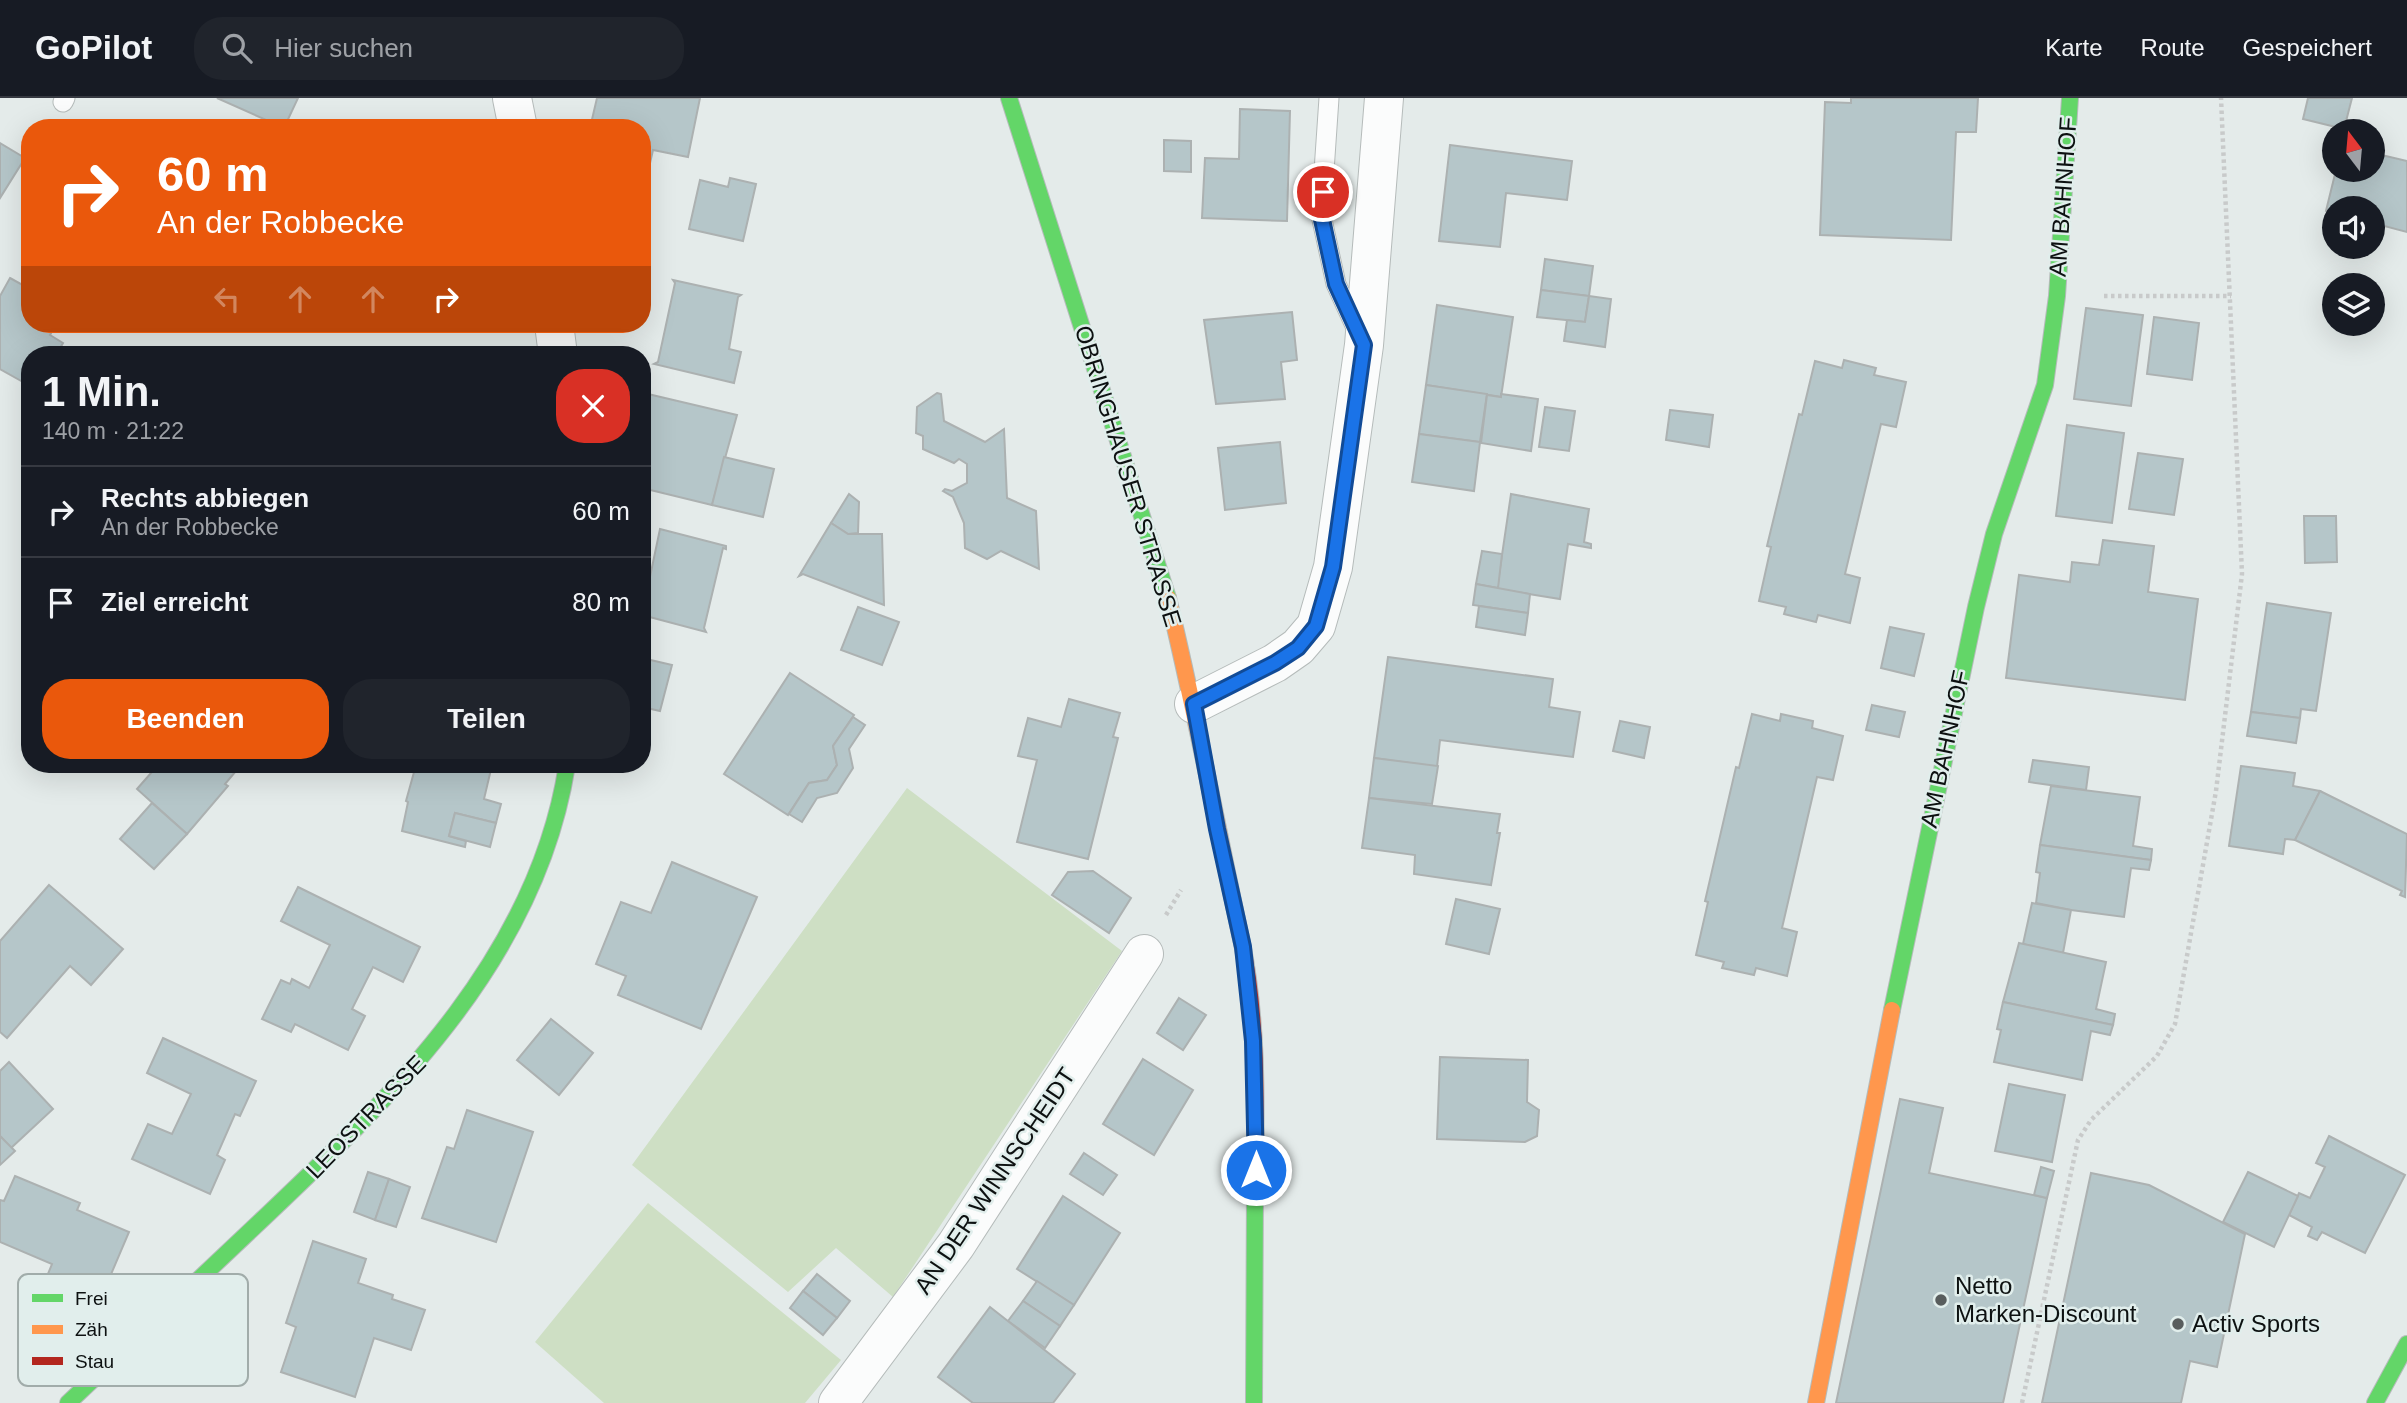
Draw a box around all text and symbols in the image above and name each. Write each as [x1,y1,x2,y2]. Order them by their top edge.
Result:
search box [194,17,684,80]
text: GoPilot [35,29,152,66]
icon: search [218,29,256,67]
text: Hier suchen [274,33,413,63]
text: Karte [2045,34,2103,61]
text: Route [2141,34,2205,61]
text: Gespeichert [2243,34,2372,61]
street label: AM BAHNHOF [2043,116,2082,278]
north arrow [2322,119,2385,182]
map controls [2322,119,2385,336]
icon: right [42,147,133,238]
text: 60 m [157,147,269,201]
pin [1293,162,1353,222]
icon: arrive [1304,173,1342,211]
button: sound [2322,196,2385,259]
text: An der Robbecke [157,204,404,240]
button: layers [2322,273,2385,336]
icon: left [208,280,246,318]
icon: ahead [281,280,319,318]
icon: ahead [354,280,392,318]
icon: right [427,280,465,318]
street label: OBRINGHAUSER STRASSE [1070,322,1187,630]
text: 1 Min. [42,368,161,415]
button: close [556,369,630,443]
text: 140 m · 21:22 [42,418,184,444]
text: Rechts abbiegen [101,483,309,513]
icon: right [42,493,80,531]
text: 60 m [572,496,630,526]
text: An der Robbecke [101,514,279,540]
icon: arrive [42,584,80,622]
text: Ziel erreicht [101,587,248,617]
text: 80 m [572,587,630,617]
street label: AM BAHNHOF [1915,668,1974,830]
button: Beenden [42,679,329,759]
button: Teilen [343,679,630,759]
street label: LEOSTRASSE [300,1050,431,1184]
street label: AN DER WINNSCHEIDT [909,1062,1081,1299]
position arrow [1219,1133,1293,1207]
place label: Netto Marken-Discount [1955,1272,2137,1327]
legend [18,1274,248,1386]
text: Frei [75,1288,108,1309]
marker: Netto Marken-Discount [1933,1292,1949,1308]
place label: Activ Sports [2192,1310,2320,1337]
marker: Activ Sports [2170,1316,2186,1332]
text: Zäh [75,1319,108,1340]
text: Stau [75,1351,114,1372]

